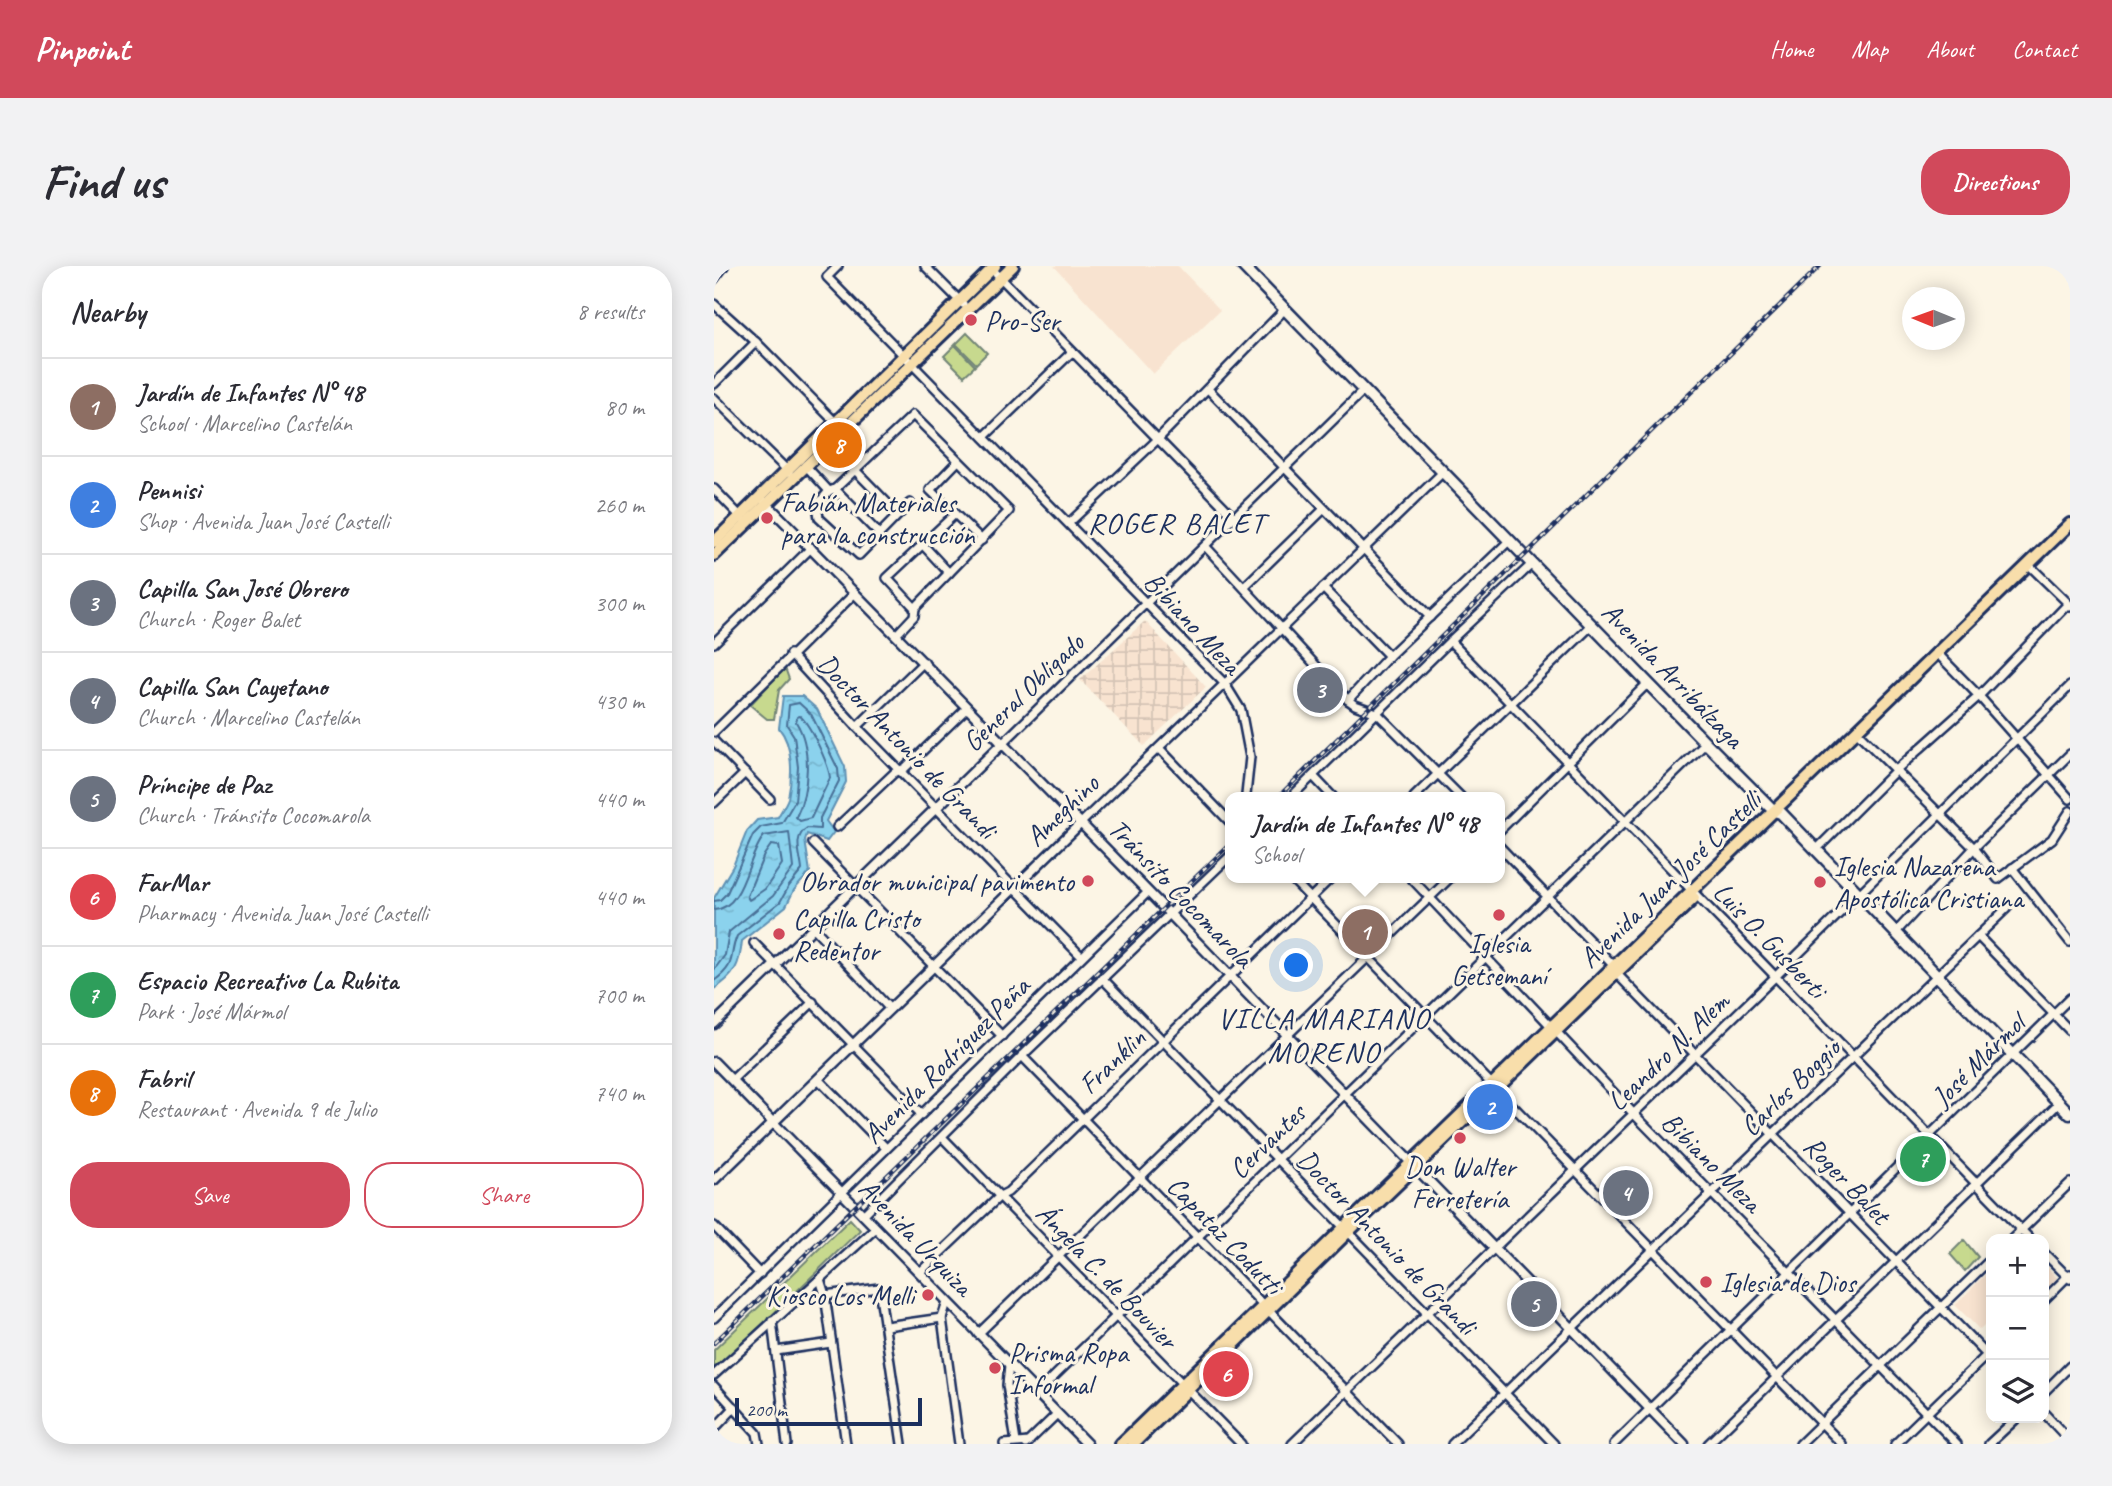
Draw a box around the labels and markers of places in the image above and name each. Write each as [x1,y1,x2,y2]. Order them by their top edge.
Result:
place label: Pro-Ser [985,303,1062,338]
marker: Pro-Ser [963,312,979,328]
pin: 8 [816,419,862,471]
place label: Fabián Materiales para la construcción [781,485,976,552]
marker: Fabián Materiales para la construcción [759,510,775,526]
pin: 3 [1297,664,1343,716]
place label: Iglesia Nazarena Apostólica Cristiana [1834,849,2025,916]
place label: Obrador municipal pavimento [800,864,1076,899]
marker: Obrador municipal pavimento [1080,873,1096,889]
marker: Iglesia Nazarena Apostólica Cristiana [1812,874,1828,890]
place label: Capilla Cristo Redentor [793,901,922,968]
pin: 1 [1342,906,1388,958]
marker: Iglesia Getsemaní [1491,907,1507,923]
marker: Capilla Cristo Redentor [771,926,787,942]
place label: Iglesia Getsemaní [1451,926,1553,993]
pin: 2 [1467,1081,1513,1133]
marker: Don Walter Ferretería [1452,1130,1468,1146]
pin: 7 [1900,1133,1946,1185]
place label: Don Walter Ferretería [1405,1149,1518,1216]
pin: 4 [1603,1167,1649,1219]
place label: Iglesia de Dios [1720,1265,1858,1300]
marker: Iglesia de Dios [1698,1274,1714,1290]
place label: Kiosco Los Melli [767,1278,918,1313]
pin: 5 [1511,1278,1557,1330]
marker: Kiosco Los Melli [920,1287,936,1303]
place label: Prisma Ropa Informal [1009,1335,1130,1402]
pin: 6 [1203,1348,1249,1400]
marker: Prisma Ropa Informal [987,1360,1003,1376]

